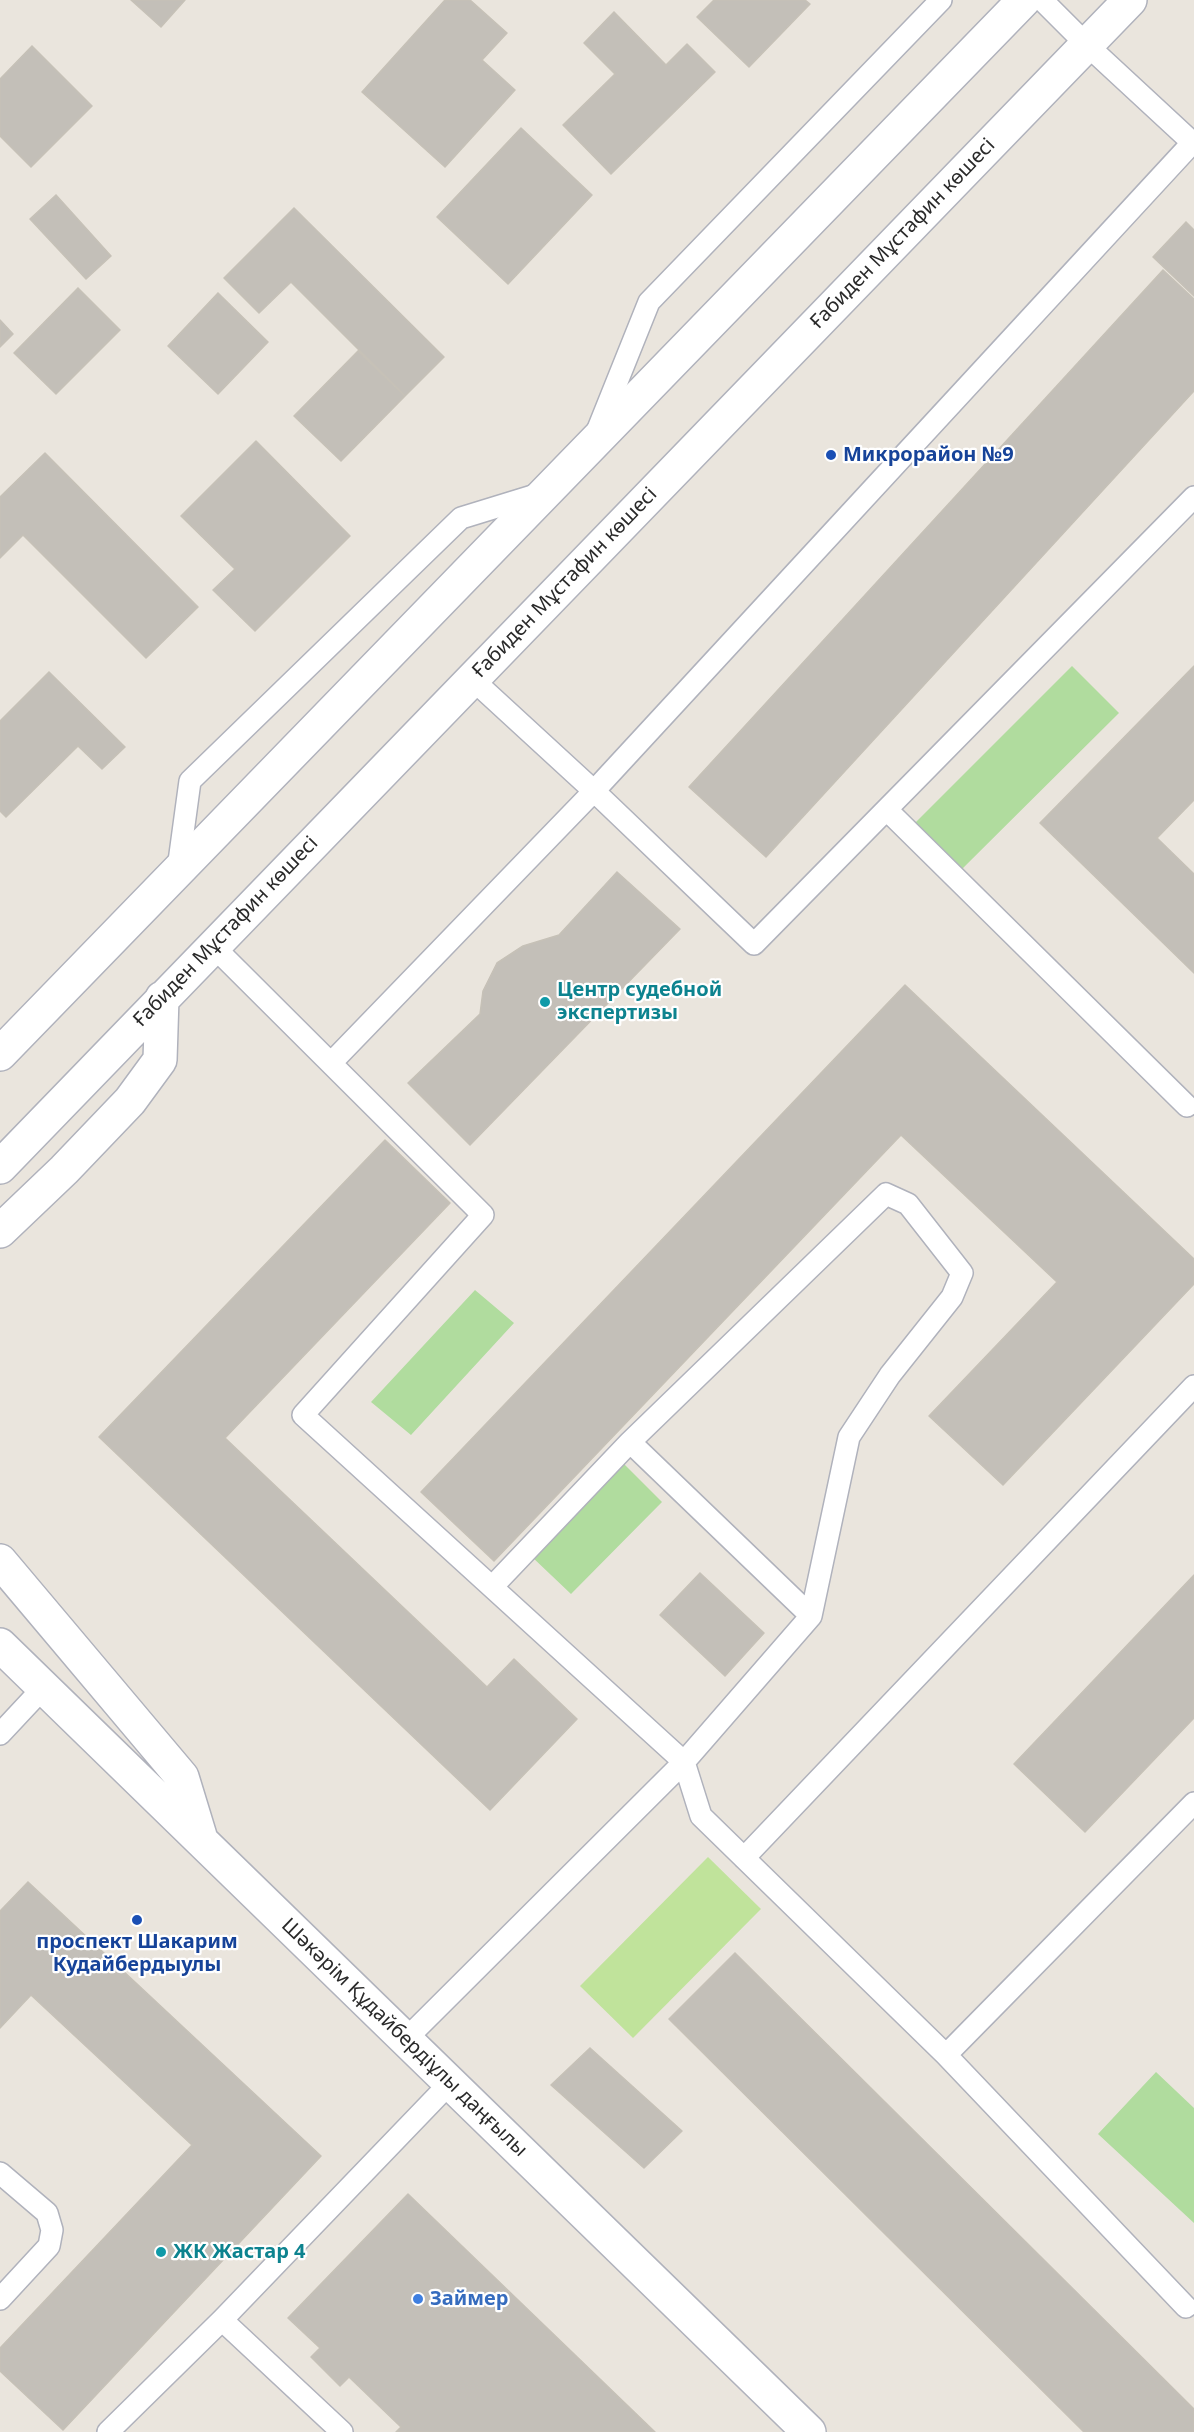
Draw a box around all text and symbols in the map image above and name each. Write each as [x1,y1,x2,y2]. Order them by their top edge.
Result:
street label: Ғабиден Мұстафин көшесі [806,134,1000,334]
place label: Микрорайон №9 [843,443,1014,467]
marker: Микрорайон №9 [824,448,838,462]
street label: Ғабиден Мұстафин көшесі [468,483,662,683]
street label: Ғабиден Мұстафин көшесі [129,832,323,1032]
place label: Центр судебной экспертизы [557,978,722,1025]
marker: Центр судебной экспертизы [538,995,552,1009]
marker: проспект Шaкaрим Кудайбердыулы [130,1913,144,1927]
street label: Шәкәрім Құдайбердіұлы даңғылы [276,1914,532,2162]
place label: проспект Шaкaрим Кудайбердыулы [36,1930,238,1977]
place label: ЖК Жастар 4 [173,2240,305,2264]
marker: ЖК Жастар 4 [154,2245,168,2259]
place label: Займер [430,2287,508,2311]
marker: Займер [411,2292,425,2306]

